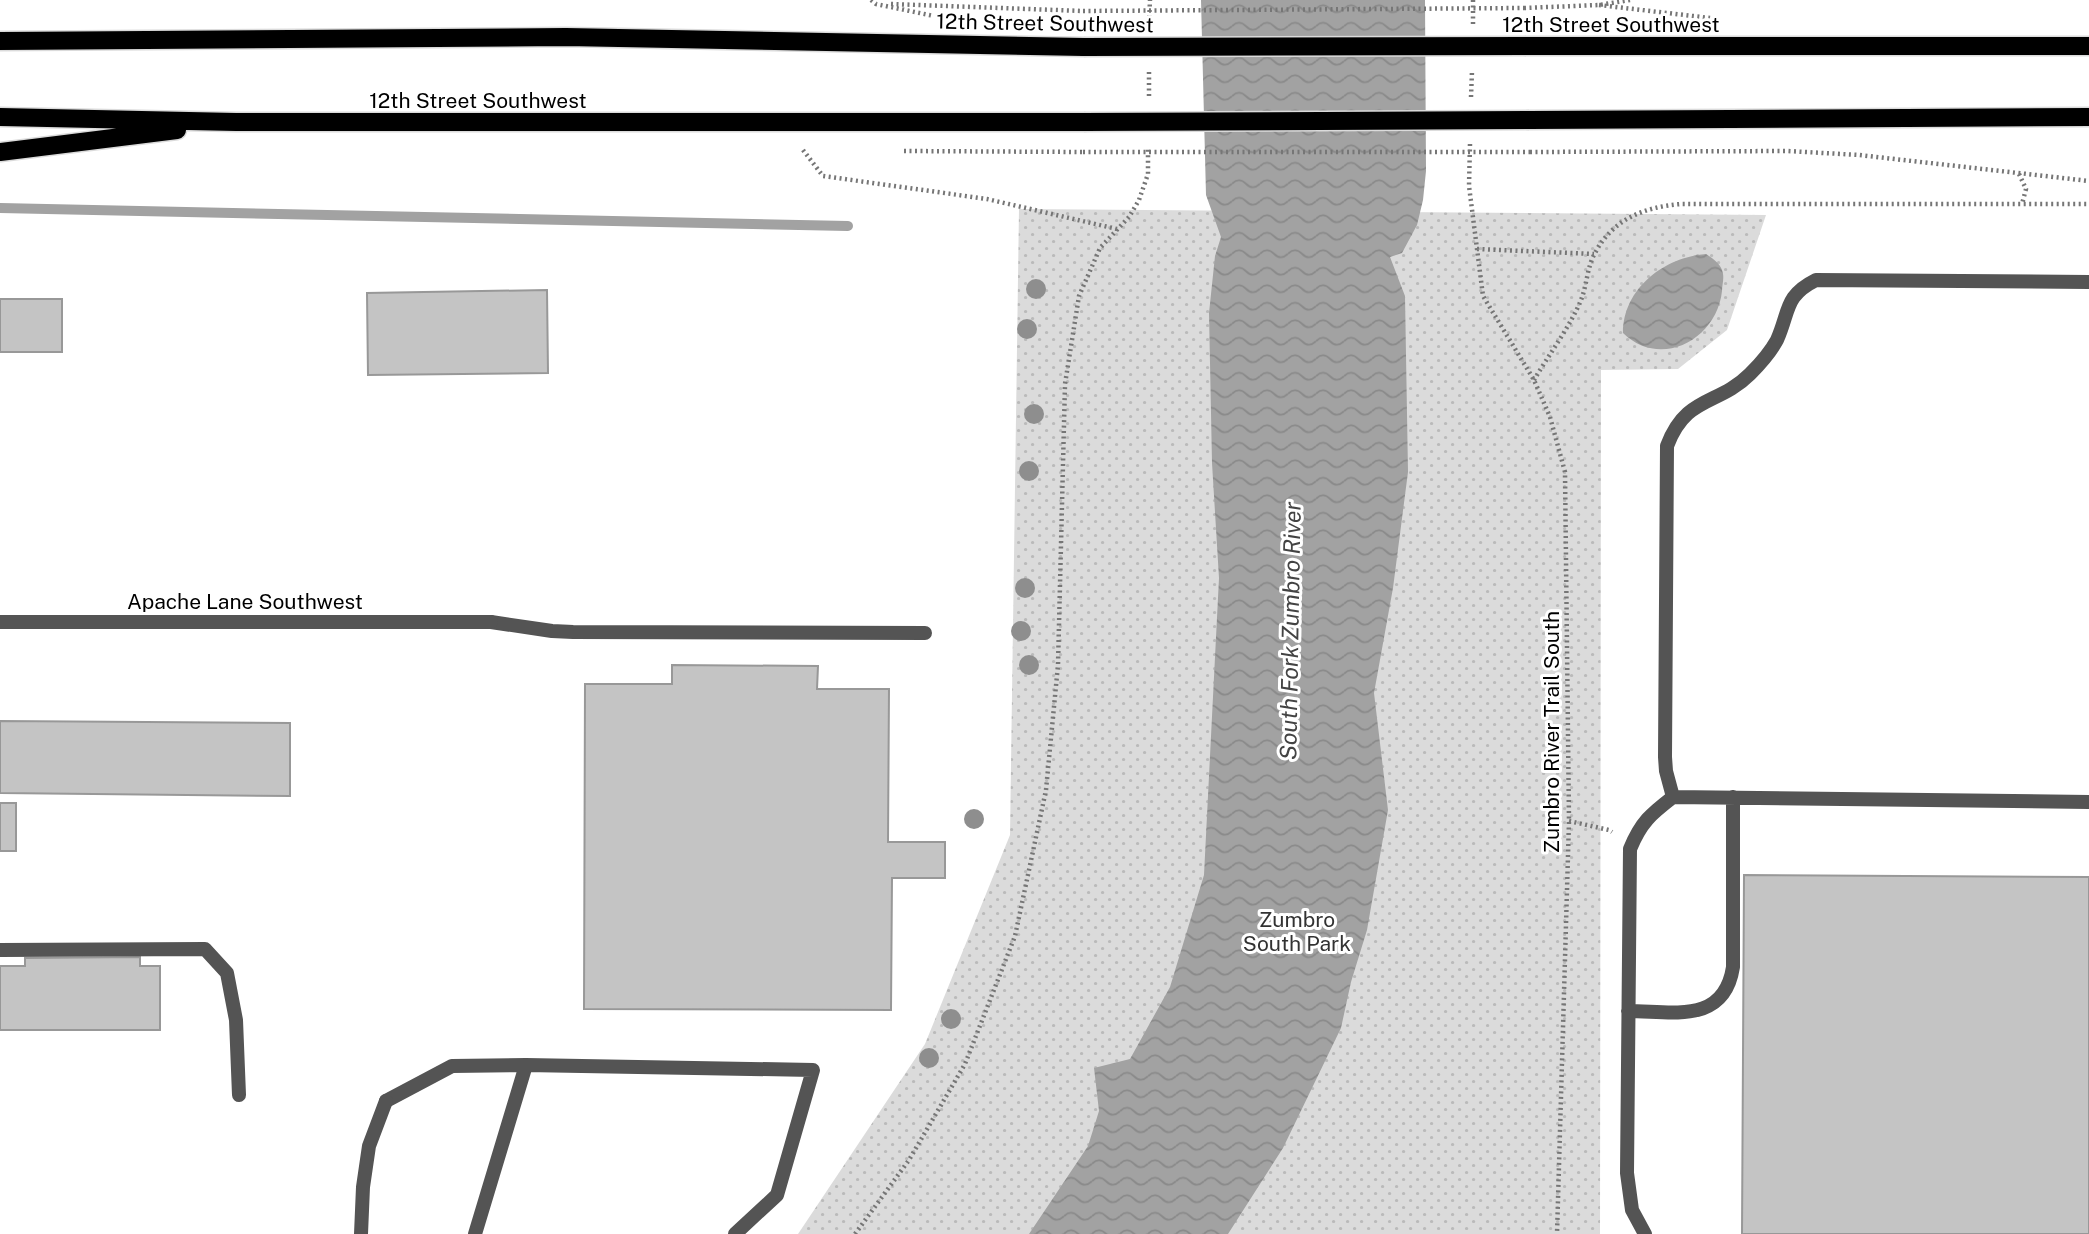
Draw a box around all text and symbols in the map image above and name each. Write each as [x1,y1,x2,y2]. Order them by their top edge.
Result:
street label: 12th Street Southwest [936,9,1154,37]
street label: 12th Street Southwest [1502,12,1720,37]
street label: 12th Street Southwest [369,88,587,113]
water label: South Fork Zumbro River [1274,501,1306,760]
street label: Apache Lane Southwest [127,589,363,614]
street label: Zumbro River Trail South [1539,611,1564,853]
park label: Zumbro South Park [1243,907,1351,956]

